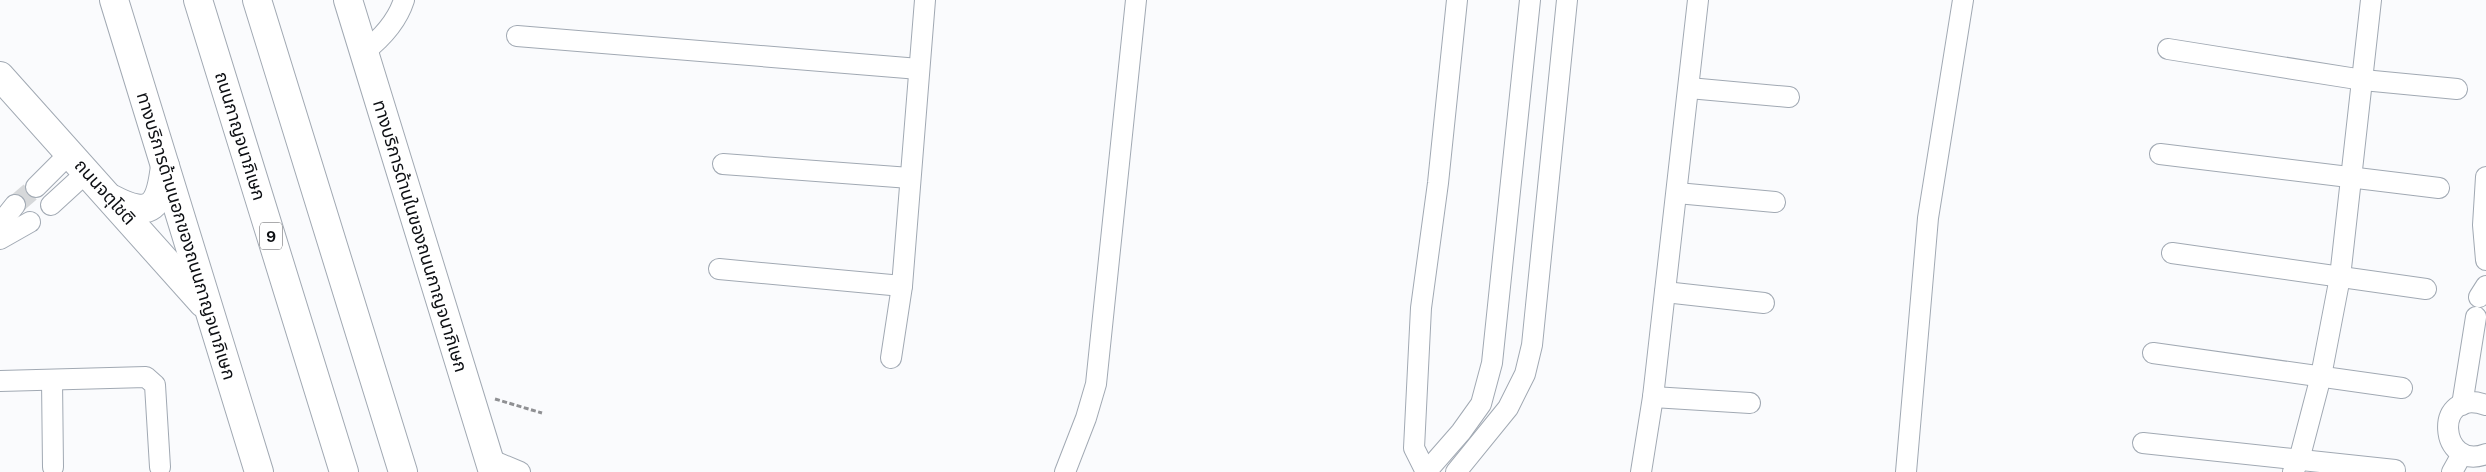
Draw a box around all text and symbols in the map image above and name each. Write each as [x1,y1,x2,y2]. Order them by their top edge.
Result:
street label: ถนนกาญจนาภิเษก [209,69,271,203]
street label: ทางบริการด้านนอกของถนนกาญจนาภิเษก [131,89,241,383]
street label: ทางบริการด้านในของถนนกาญจนาภิเษก [367,97,473,375]
street label: ถนนจตุโชติ [69,154,141,230]
road number: 9 [260,222,282,250]

